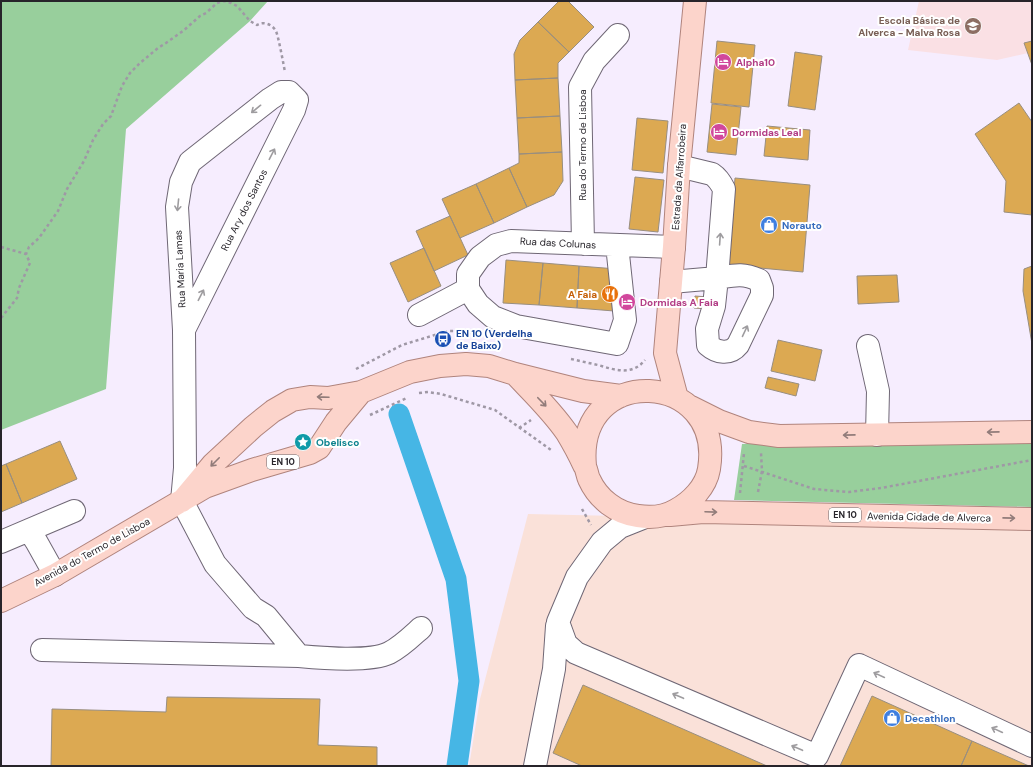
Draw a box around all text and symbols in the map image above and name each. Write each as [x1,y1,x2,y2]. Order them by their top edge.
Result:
place label: Escola Básica de Alverca - Malva Rosa [858,14,960,39]
school or university icon: Escola Básica de Alverca - Malva Rosa [963,16,983,36]
hotel icon: Alpha10 [713,52,733,72]
place label: Alpha10 [736,56,775,69]
street label: Rua do Termo de Lisboa [576,89,589,201]
one-way arrow [251,105,262,114]
hotel icon: Dormidas Leal [709,122,729,142]
street label: Estrada da Alfarrobeira [669,123,689,231]
place label: Dormidas Leal [732,126,802,139]
one-way arrow [269,148,277,160]
street label: Rua Ary dos Santos [218,167,270,253]
one-way arrow [174,198,181,211]
shop icon: Norauto [759,215,779,235]
place label: Norauto [782,219,822,232]
street label: Rua Maria Lamas [171,230,189,308]
one-way arrow [717,233,724,246]
street label: Rua das Colunas [520,235,596,251]
restaurant icon: A Faia [600,284,620,304]
place label: A Faia [568,288,597,301]
one-way arrow [198,289,206,301]
hotel icon: Dormidas A Faia [617,292,637,312]
place label: Dormidas A Faia [640,296,719,309]
one-way arrow [742,325,749,337]
place label: EN 10 (Verdelha de Baixo) [456,327,532,352]
bus stop icon: EN 10 (Verdelha de Baixo) [433,329,453,349]
one-way arrow [317,393,330,401]
one-way arrow [537,397,547,407]
one-way arrow [987,429,1000,436]
one-way arrow [843,431,856,439]
place icon: Obelisco [293,432,313,452]
place label: Obelisco [316,436,359,449]
road number: EN 10 [267,455,299,469]
one-way arrow [210,457,220,467]
one-way arrow [704,508,717,516]
road number: EN 10 [829,508,861,522]
street label: Avenida Cidade de Alverca [867,509,991,525]
street label: Avenida do Termo de Lisboa [32,515,152,589]
one-way arrow [1002,515,1015,522]
one-way arrow [873,671,885,678]
one-way arrow [672,692,684,700]
shop icon: Decathlon [882,708,902,728]
place label: Decathlon [905,712,955,725]
one-way arrow [991,726,1003,733]
one-way arrow [792,743,804,751]

